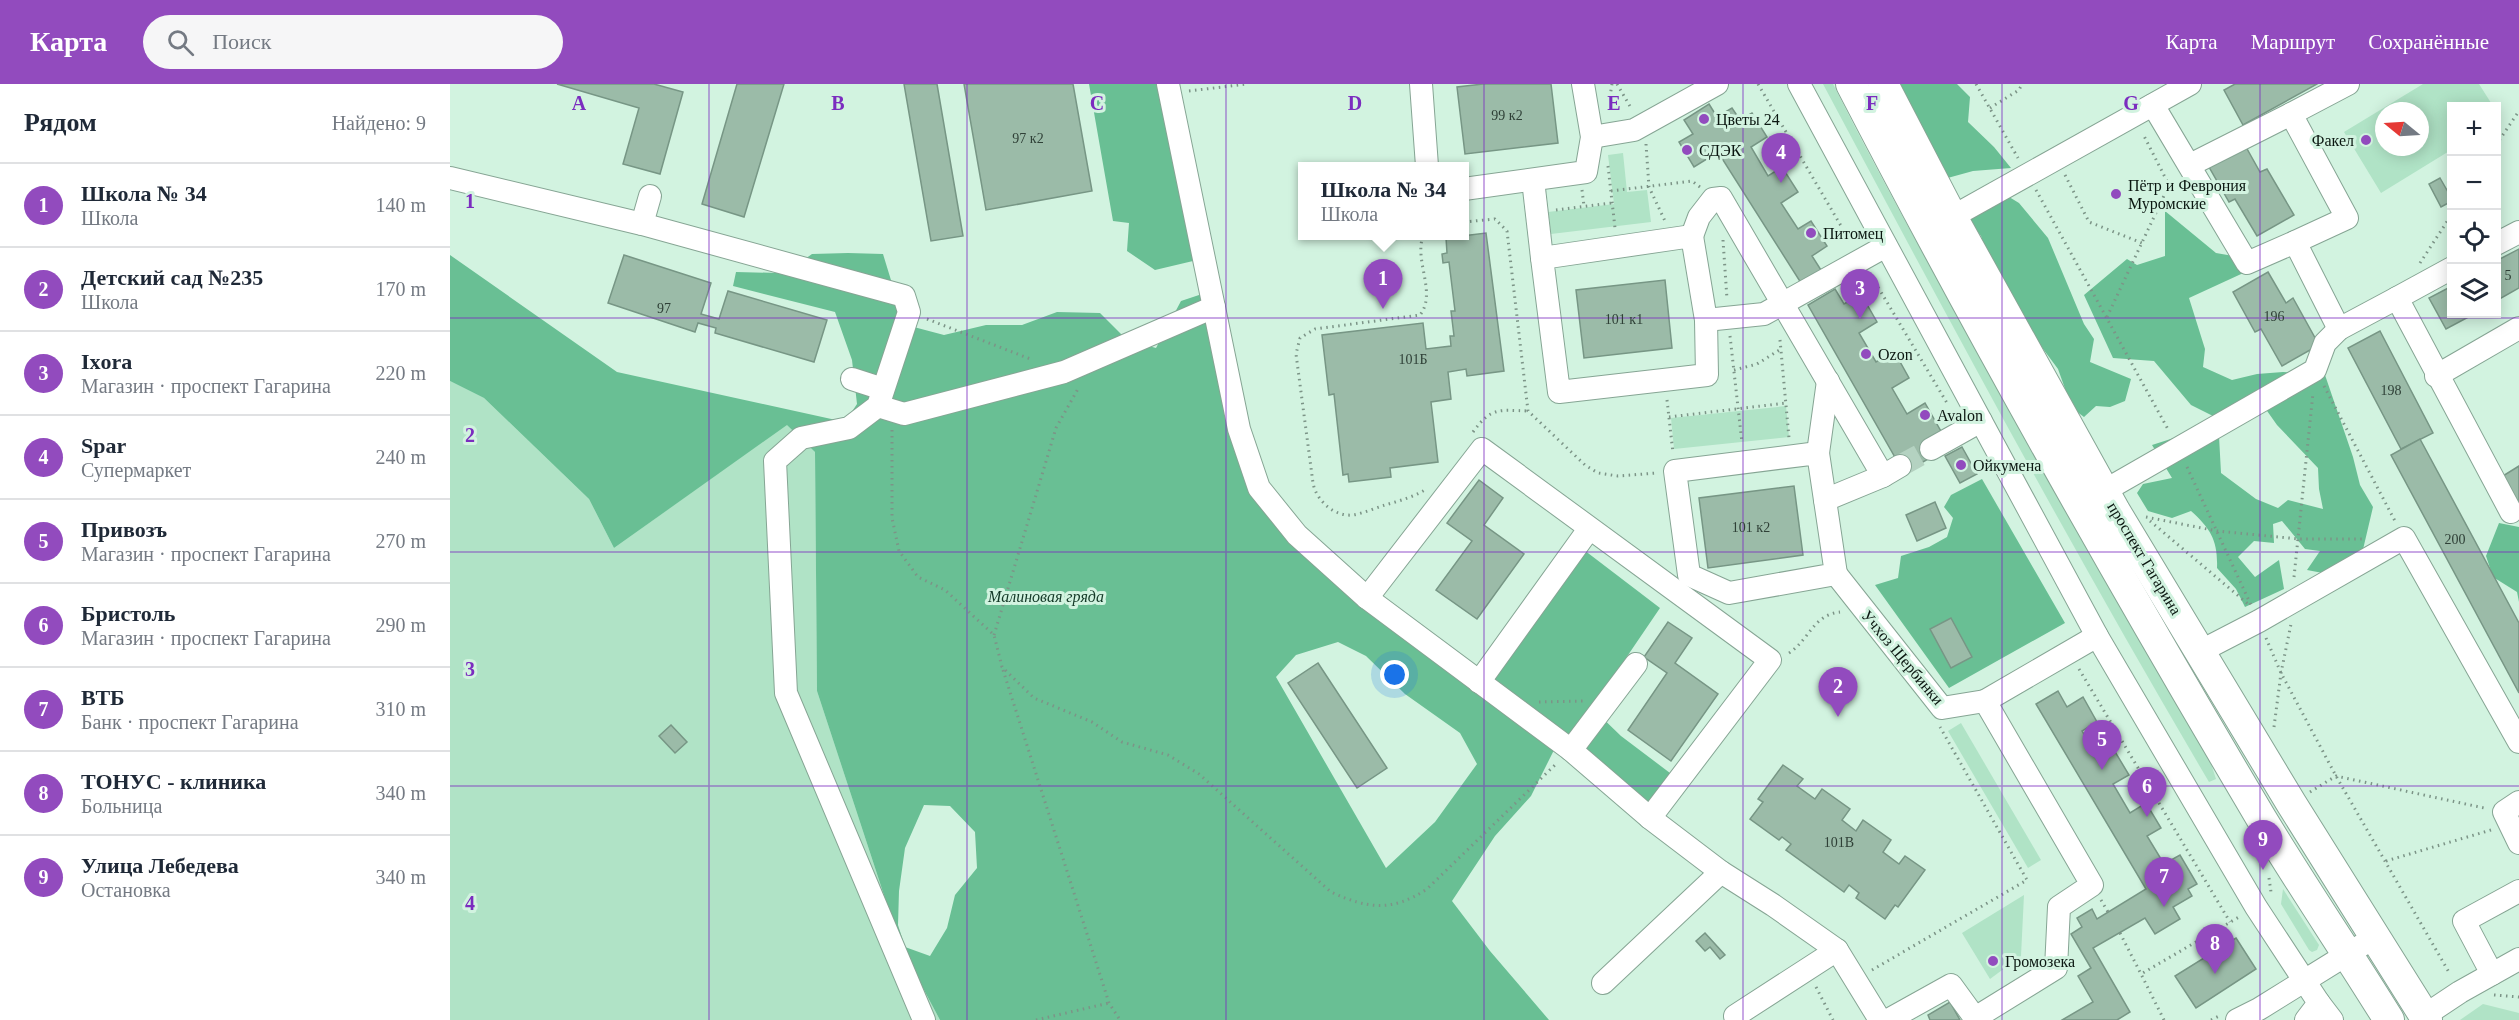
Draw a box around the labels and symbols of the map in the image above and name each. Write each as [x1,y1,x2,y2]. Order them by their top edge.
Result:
text: A [572,92,587,114]
text: B [831,92,845,114]
text: C [1090,92,1104,114]
text: D [1348,92,1362,114]
text: E [1607,92,1621,114]
text: F [1866,92,1878,114]
text: G [2123,92,2139,114]
north arrow [2375,102,2429,156]
house number: 99 к2 [1491,108,1523,123]
place label: Цветы 24 [1716,111,1780,129]
marker: Цветы 24 [1697,112,1711,126]
house number: 97 к2 [1012,131,1044,146]
place label: Факел [2312,132,2354,149]
marker: Факел [2359,133,2373,147]
pin: 4 [1762,134,1800,183]
place label: СДЭК [1699,142,1742,160]
marker: СДЭК [1680,143,1694,157]
place label: Пётр и Феврония Муромские [2128,177,2247,213]
marker: Пётр и Феврония Муромские [2109,187,2123,201]
text: 1 [465,190,475,212]
place label: Питомец [1823,225,1884,243]
marker: Питомец [1804,226,1818,240]
pin: 1 [1364,260,1402,309]
house number: 5 [2505,268,2512,283]
pin: 3 [1840,270,1880,319]
house number: 97 [657,301,671,316]
house number: 196 [2264,309,2285,324]
house number: 101 к1 [1605,312,1643,327]
place label: Ozon [1878,346,1913,363]
marker: Ozon [1859,347,1873,361]
house number: 101Б [1398,352,1428,367]
house number: 198 [2381,383,2402,398]
place label: Avalon [1937,407,1983,424]
marker: Avalon [1918,408,1932,422]
text: 2 [465,424,475,446]
place label: Ойкумена [1973,457,2041,475]
marker: Ойкумена [1954,458,1968,472]
street label: проспект Гагарина [2103,499,2185,618]
house number: 101 к2 [1732,520,1770,535]
house number: 200 [2445,532,2466,547]
park label: Малиновая гряда [987,588,1104,606]
street label: Учхоз Щербинки [1857,607,1947,709]
text: 3 [465,658,475,680]
your location [1380,660,1409,689]
pin: 2 [1818,668,1858,717]
pin: 5 [2082,720,2122,770]
pin: 6 [2128,768,2166,817]
pin: 9 [2244,820,2282,870]
house number: 101В [1824,835,1854,850]
pin: 7 [2144,858,2184,907]
text: 4 [465,892,475,914]
pin: 8 [2196,924,2234,974]
place label: Громозека [2005,953,2075,971]
marker: Громозека [1986,954,2000,968]

